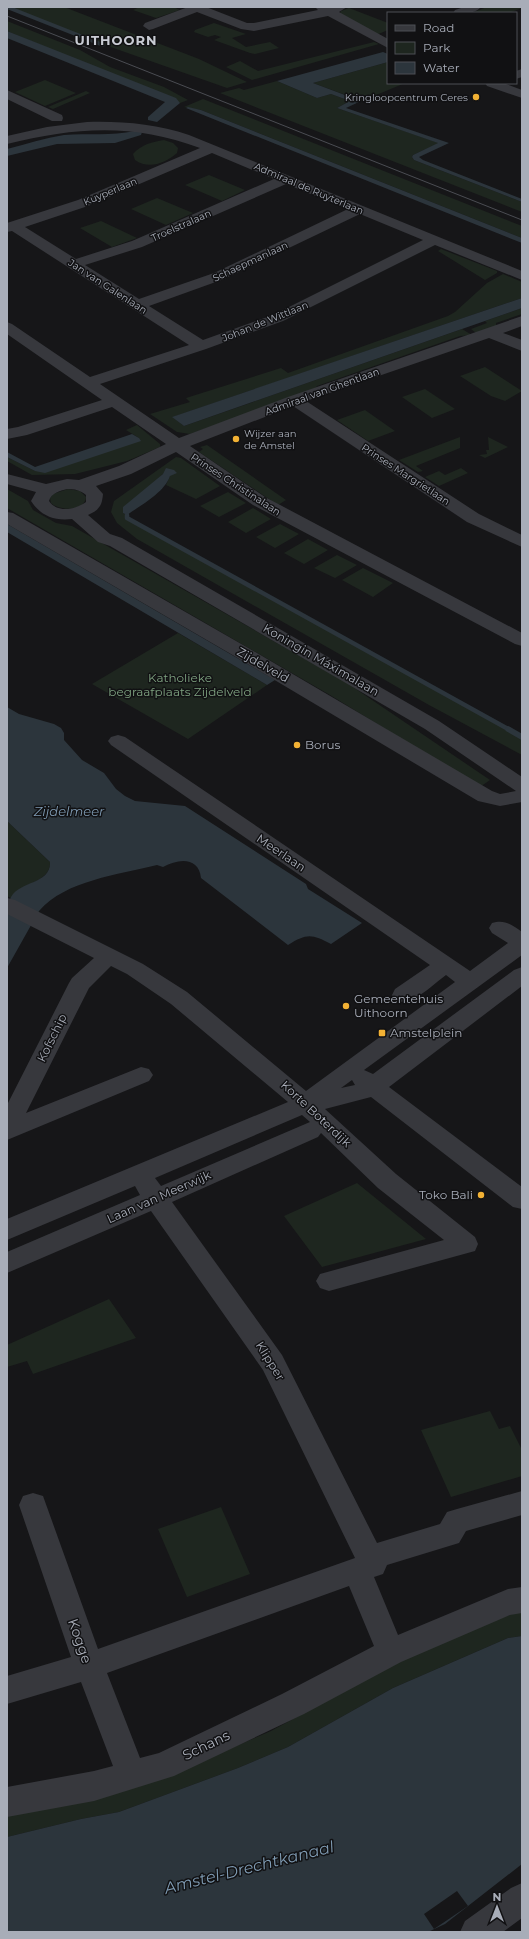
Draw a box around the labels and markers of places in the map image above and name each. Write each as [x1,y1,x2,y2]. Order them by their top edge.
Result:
place label: Kringloopcentrum Ceres [345,91,468,104]
marker: Kringloopcentrum Ceres [471,92,481,102]
place label: Wijzer aan de Amstel [244,427,297,452]
marker: Wijzer aan de Amstel [231,434,241,444]
place label: Borus [305,737,340,752]
marker: Borus [292,740,302,750]
place label: Gemeentehuis Uithoorn [354,991,443,1020]
marker: Gemeentehuis Uithoorn [341,1001,351,1011]
place label: Amstelplein [390,1025,462,1040]
marker: Amstelplein [377,1028,387,1038]
place label: Toko Bali [419,1187,473,1202]
marker: Toko Bali [476,1190,486,1200]

